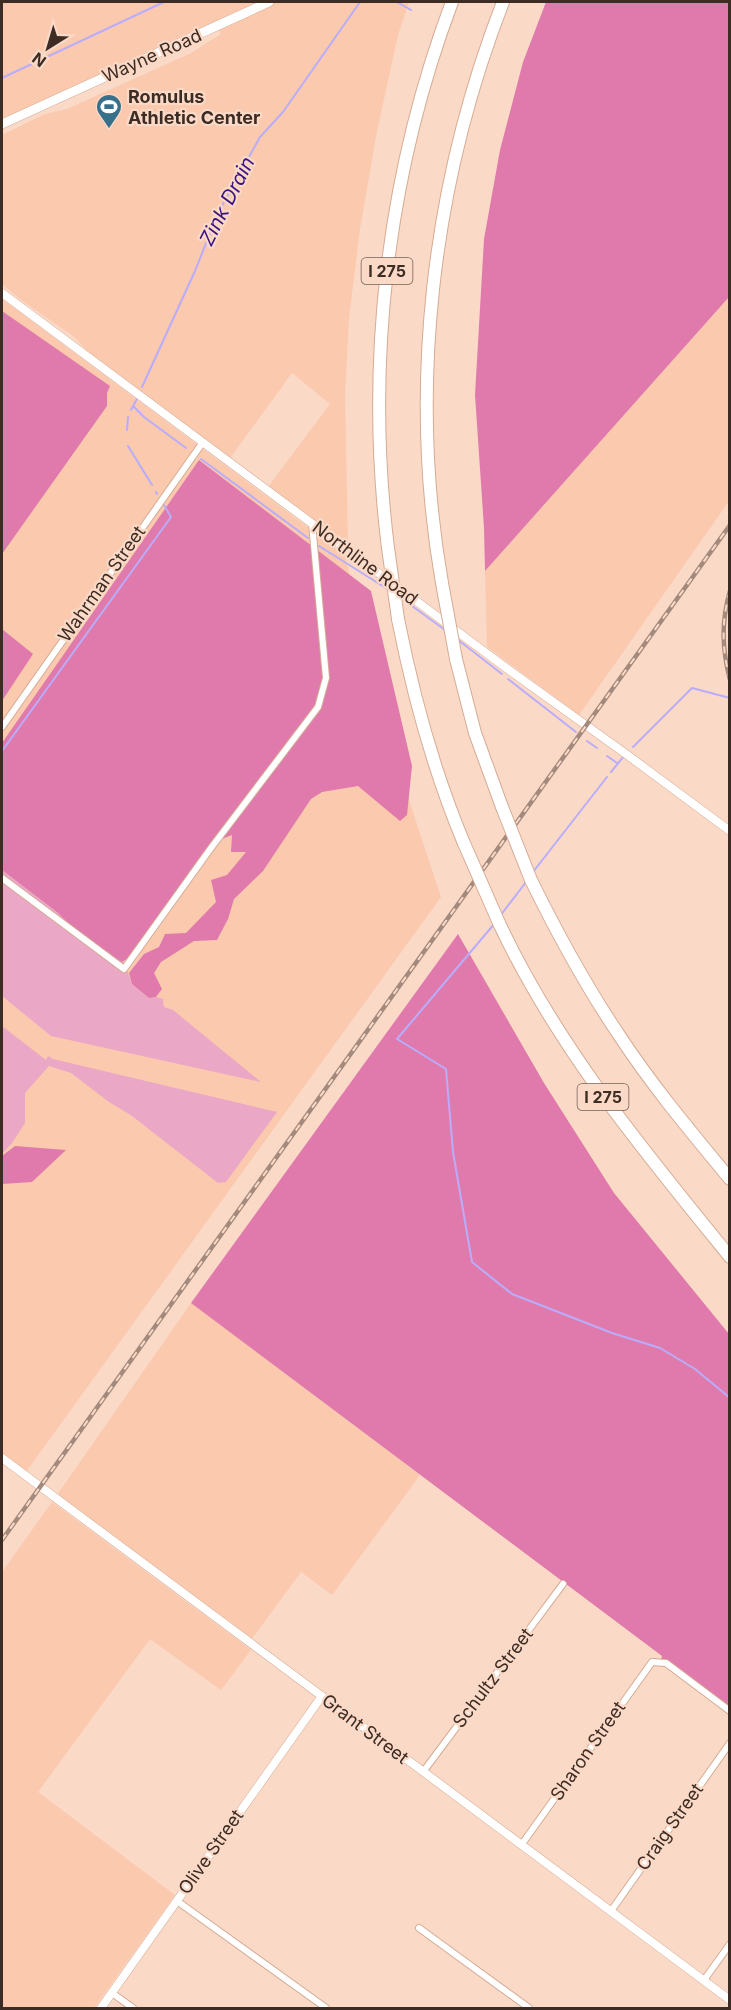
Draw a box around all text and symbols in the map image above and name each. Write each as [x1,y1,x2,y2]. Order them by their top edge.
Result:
north arrow [18,18,78,78]
street label: Wayne Road [99,24,205,87]
text: N [28,48,50,72]
place label: Romulus Athletic Center [128,86,260,128]
sports icon: Romulus Athletic Center [94,92,124,130]
water label: Zink Drain [194,153,260,249]
road number: I 275 [362,258,412,284]
street label: Northline Road [309,516,422,609]
street label: Wahrman Street [54,521,150,646]
road number: I 275 [578,1084,628,1110]
street label: Schultz Street [448,1624,537,1732]
street label: Grant Street [318,1689,413,1768]
street label: Sharon Street [546,1697,630,1804]
street label: Craig Street [632,1779,707,1874]
street label: Olive Street [174,1805,248,1898]

